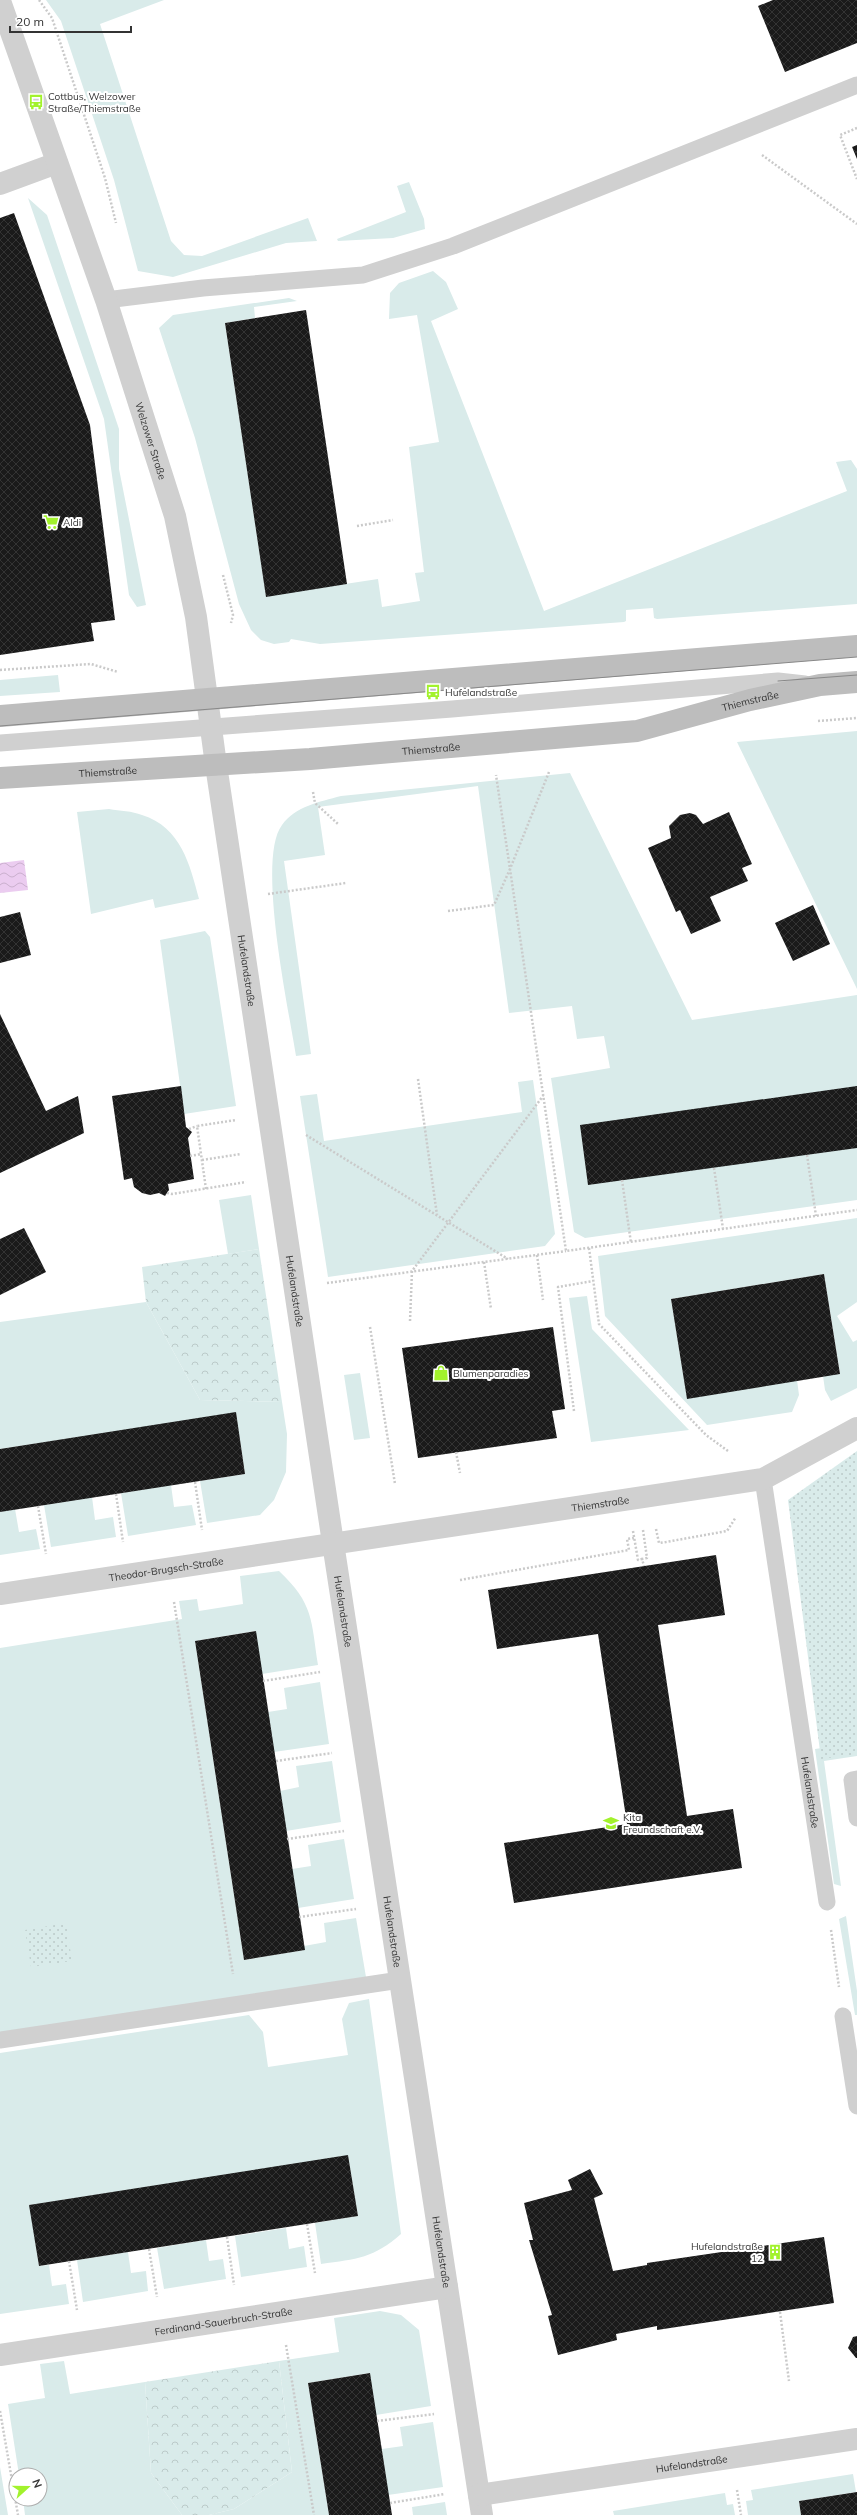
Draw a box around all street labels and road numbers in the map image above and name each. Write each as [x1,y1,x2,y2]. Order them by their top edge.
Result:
street label: Welzower Straße [132,401,169,481]
street label: Thiemstraße [720,688,780,714]
street label: Thiemstraße [401,740,461,758]
street label: Thiemstraße [78,764,137,780]
street label: Hufelandstraße [235,934,258,1007]
street label: Hufelandstraße [283,1254,306,1328]
street label: Thiemstraße [570,1493,630,1515]
street label: Theodor-Brugsch-Straße [108,1554,224,1585]
street label: Hufelandstraße [331,1575,355,1648]
street label: Hufelandstraße [798,1756,822,1829]
street label: Hufelandstraße [380,1895,404,1968]
street label: Hufelandstraße [429,2215,453,2289]
street label: Ferdinand-Sauerbruch-Straße [154,2305,293,2338]
street label: Hufelandstraße [655,2452,728,2476]

